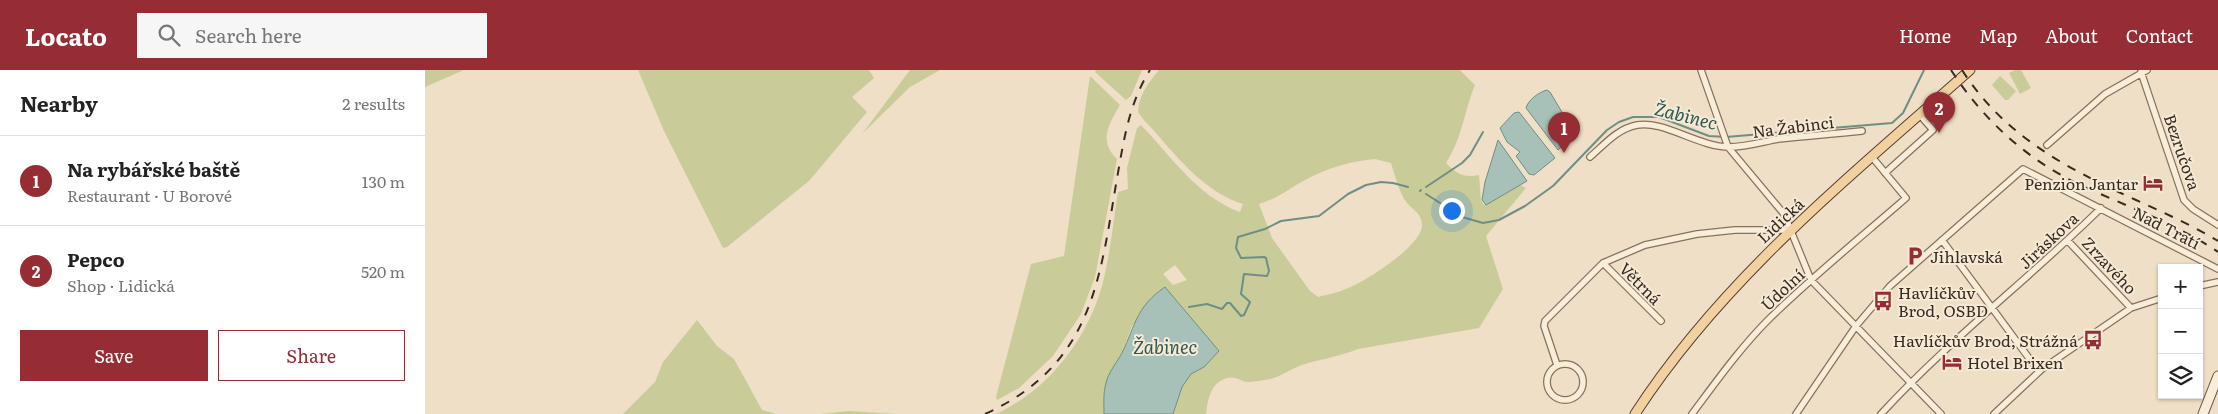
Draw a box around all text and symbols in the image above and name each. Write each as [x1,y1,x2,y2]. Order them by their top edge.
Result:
search box [137,13,487,58]
text: Locato [25,18,107,53]
icon: search [155,21,183,49]
text: Search here [195,21,302,49]
text: Home [1899,22,1951,49]
text: Map [1979,22,2017,49]
text: About [2045,22,2098,49]
text: Contact [2126,22,2193,49]
text: Nearby [20,87,98,118]
text: 2 results [342,91,405,115]
pin: 2 [1923,92,1955,133]
water label: Žabinec [1651,94,1721,136]
street label: Na Žabinci [1751,109,1835,143]
street label: Bezručova [2159,111,2207,194]
pin: 1 [1548,112,1580,153]
text: Na rybářské baště [67,155,240,183]
text: 1 [33,169,39,193]
text: 130 m [362,169,405,193]
place label: Penzion Jantar [2024,171,2138,195]
hotel icon: Penzion Jantar [2142,172,2164,194]
text: Restaurant · U Borové [67,183,232,207]
street label: Lidická [1751,192,1809,248]
your location [1439,198,1465,224]
street label: Nad Tratí [2129,200,2205,254]
street label: Jiráskova [2013,206,2084,274]
street label: Zrzavého [2077,231,2143,299]
place label: Jihlavská [1930,244,2003,268]
text: Pepco [67,245,125,273]
parking icon: Jihlavská [1904,245,1926,267]
street label: Větrná [1614,256,1668,310]
text: 2 [32,259,40,283]
text: 520 m [361,259,405,283]
street label: Údolní [1755,262,1809,316]
map controls [2158,264,2203,399]
button: + [2158,264,2203,309]
text: Shop · Lidická [67,273,175,297]
place label: Havlíčkův Brod, OSBD [1898,280,1988,322]
bus stop icon: Havlíčkův Brod, OSBD [1872,290,1894,312]
button: − [2158,309,2203,354]
place label: Havlíčkův Brod, Strážná [1893,328,2078,352]
bus stop icon: Havlíčkův Brod, Strážná [2082,329,2104,351]
button: Save [20,330,208,381]
button: Share [218,330,405,381]
water label: Žabinec [1133,333,1197,360]
place label: Hotel Brixen [1967,350,2064,374]
hotel icon: Hotel Brixen [1941,351,1963,373]
button: layers [2158,354,2203,399]

